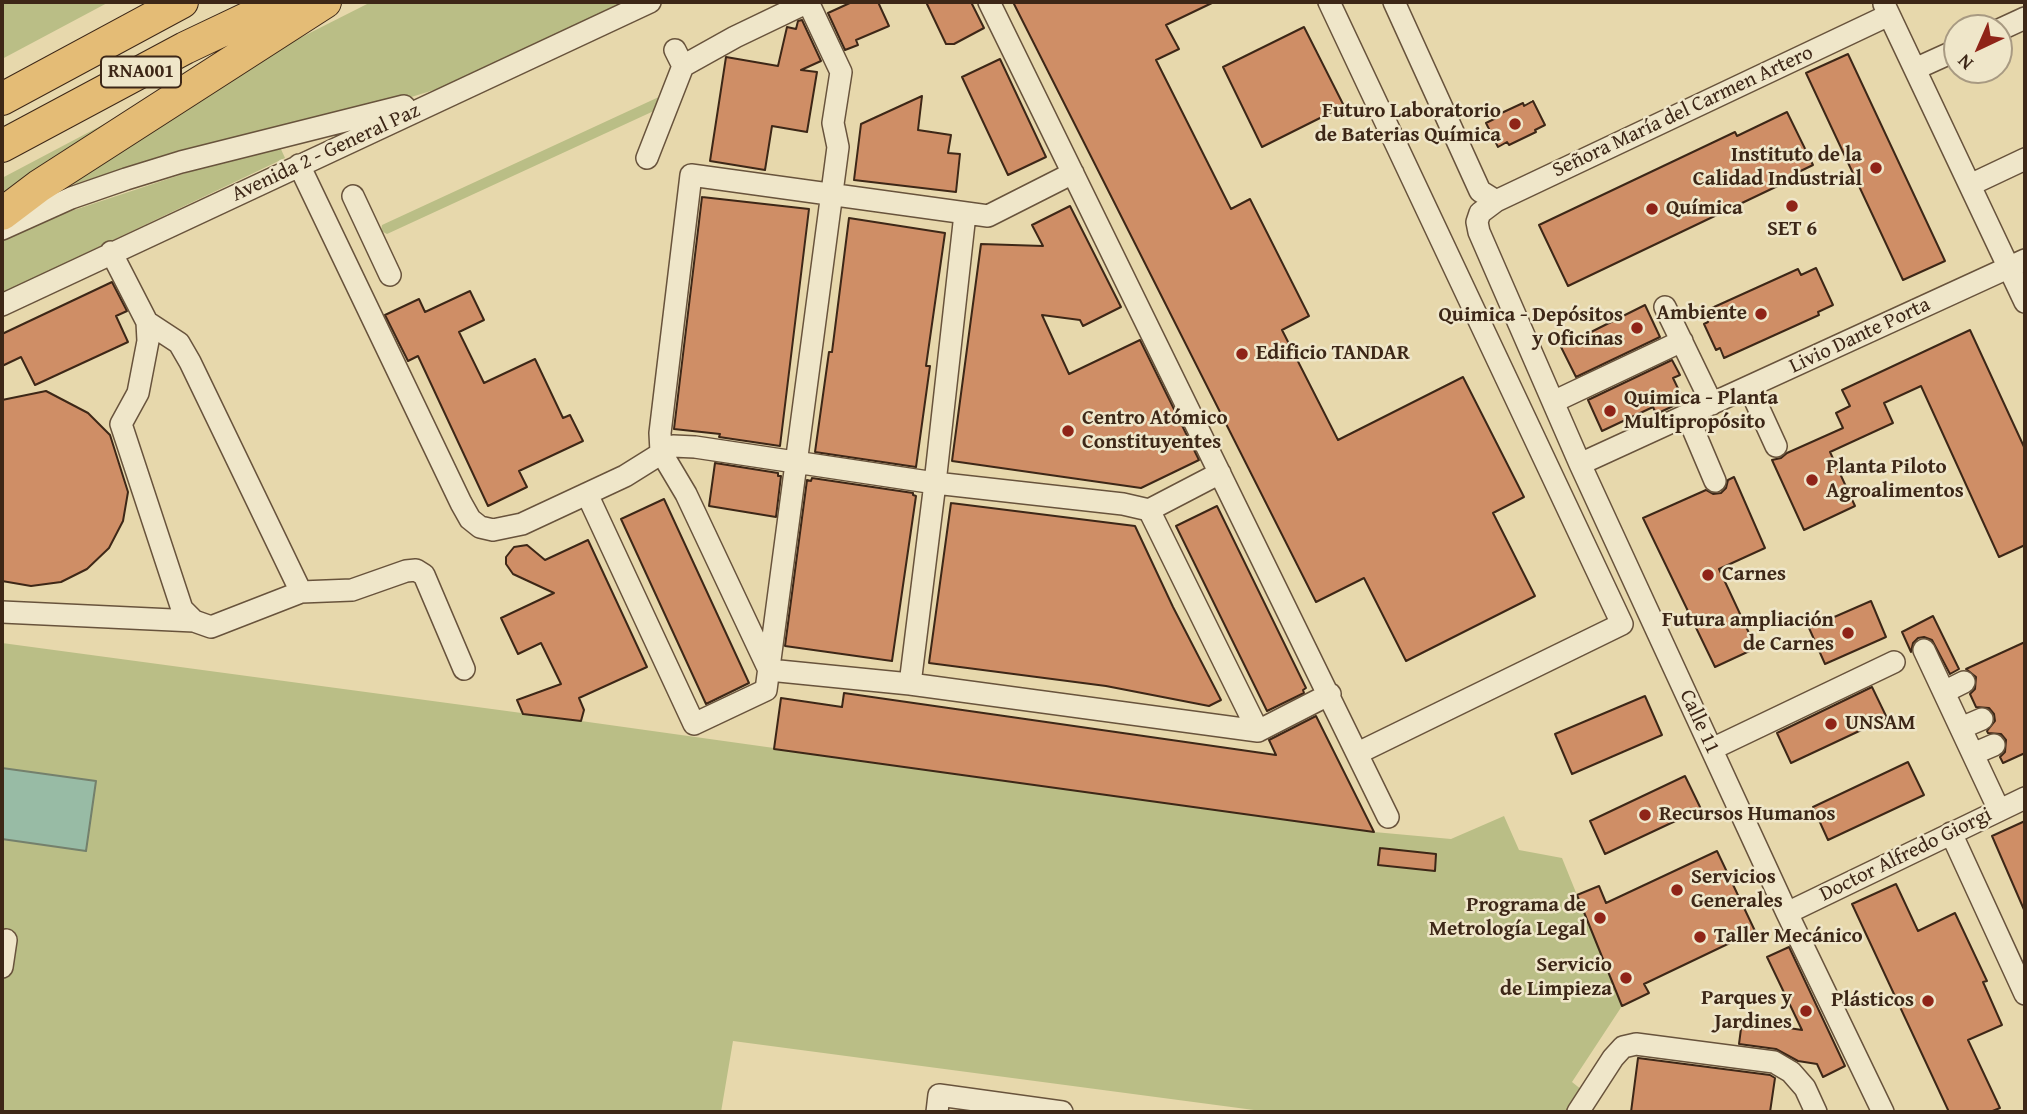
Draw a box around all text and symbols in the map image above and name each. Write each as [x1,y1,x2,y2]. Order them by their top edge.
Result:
north arrow [1943,14,2013,84]
street label: Señora María del Carmen Artero [1549,40,1817,184]
text: N [1951,48,1979,77]
road number: RNA001 [101,57,181,88]
street label: Avenida 2 - General Paz [228,98,424,208]
place label: Futuro Laboratorio de Baterias Química [1315,99,1501,149]
marker: Futuro Laboratorio de Baterias Química [1507,116,1523,132]
place label: Instituto de la Calidad Industrial [1693,143,1862,193]
marker: Instituto de la Calidad Industrial [1868,160,1884,176]
place label: Química [1666,196,1743,222]
marker: SET 6 [1784,198,1800,214]
marker: Química [1644,201,1660,217]
place label: SET 6 [1767,217,1817,243]
street label: Livio Dante Porta [1786,292,1934,380]
place label: Ambiente [1657,301,1747,327]
place label: Quimica - Depósitos y Oficinas [1439,303,1623,353]
marker: Ambiente [1753,306,1769,322]
marker: Quimica - Depósitos y Oficinas [1629,320,1645,336]
place label: Edificio TANDAR [1256,341,1410,367]
marker: Edificio TANDAR [1234,346,1250,362]
place label: Quimica - Planta Multipropósito [1624,386,1778,436]
marker: Quimica - Planta Multipropósito [1602,403,1618,419]
place label: Centro Atómico Constituyentes [1082,406,1228,456]
marker: Centro Atómico Constituyentes [1060,423,1076,439]
place label: Planta Piloto Agroalimentos [1826,455,1964,505]
marker: Planta Piloto Agroalimentos [1804,472,1820,488]
place label: Carnes [1722,562,1786,588]
marker: Carnes [1700,567,1716,583]
place label: Futura ampliación de Carnes [1662,608,1834,658]
marker: Futura ampliación de Carnes [1840,625,1856,641]
street label: Calle 11 [1673,686,1725,758]
place label: UNSAM [1845,711,1916,737]
marker: UNSAM [1823,716,1839,732]
place label: Recursos Humanos [1659,802,1836,828]
street label: Doctor Alfredo Giorgi [1816,802,1996,908]
marker: Recursos Humanos [1637,807,1653,823]
place label: Servicios Generales [1691,865,1783,915]
marker: Servicios Generales [1669,882,1685,898]
place label: Programa de Metrología Legal [1429,893,1586,943]
marker: Programa de Metrología Legal [1592,910,1608,926]
place label: Taller Mecánico [1714,924,1863,950]
marker: Taller Mecánico [1692,929,1708,945]
place label: Servicio de Limpieza [1500,953,1612,1003]
marker: Servicio de Limpieza [1618,970,1634,986]
place label: Parques y Jardines [1701,986,1792,1036]
place label: Plásticos [1831,988,1914,1014]
marker: Plásticos [1920,993,1936,1009]
marker: Parques y Jardines [1798,1003,1814,1019]

